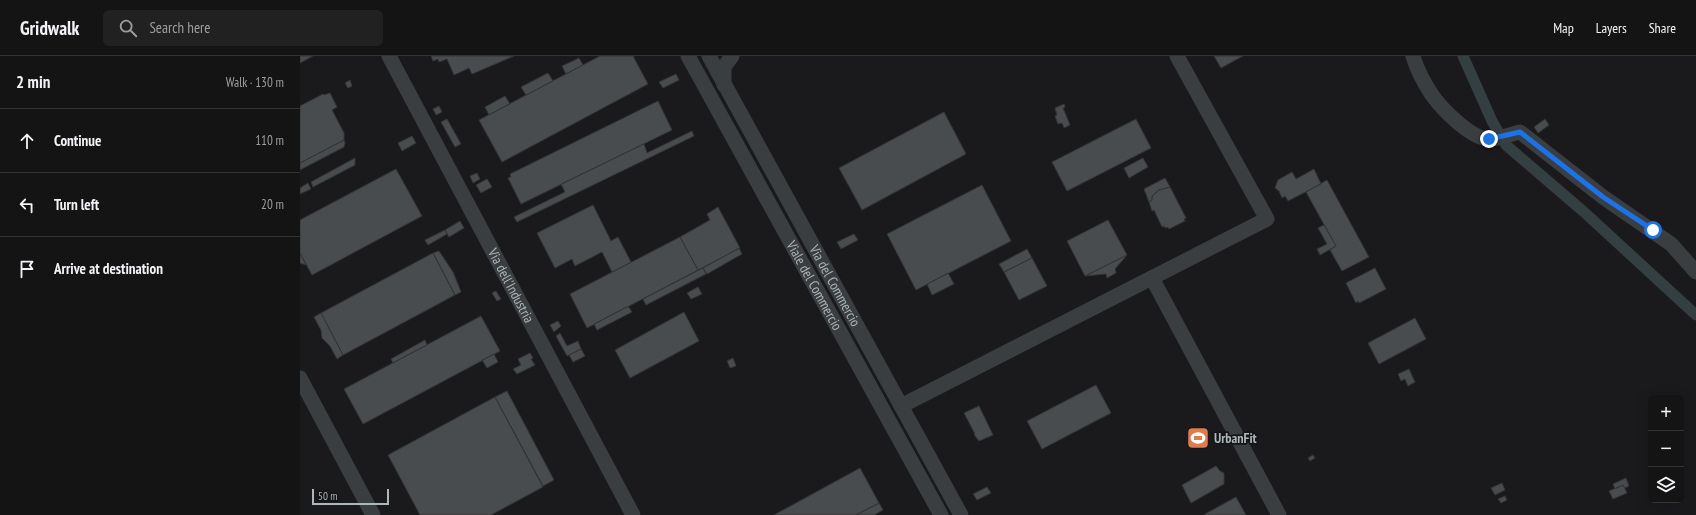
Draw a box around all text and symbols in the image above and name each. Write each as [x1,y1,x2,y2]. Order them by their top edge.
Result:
search box [103,10,383,46]
text: Gridwalk [20,16,79,40]
icon: search [117,17,139,39]
text: Search here [149,18,210,37]
text: Map [1553,19,1574,37]
text: Layers [1596,19,1627,37]
text: Share [1649,19,1676,37]
text: 2 min [16,71,50,93]
text: Walk · 130 m [226,74,284,91]
icon: ahead [16,130,38,152]
route end [1480,130,1498,148]
text: Continue [54,131,101,150]
text: 110 m [255,132,284,149]
icon: left [16,194,38,216]
text: Turn left [54,195,99,214]
text: 20 m [261,196,284,213]
route start [1644,221,1662,239]
street label: Viale del Commercio [782,237,846,333]
street label: Via del Commercio [805,241,865,330]
street label: Via dell'Industria [483,244,538,326]
icon: arrive [16,258,38,280]
text: Arrive at destination [54,259,163,278]
map controls [1648,395,1684,503]
button: + [1648,395,1684,431]
sports icon: UrbanFit [1185,425,1211,451]
place label: UrbanFit [1214,429,1257,447]
button: − [1648,431,1684,467]
button: layers [1648,467,1684,503]
scale bar [312,487,389,506]
text: 50 m [318,489,337,503]

